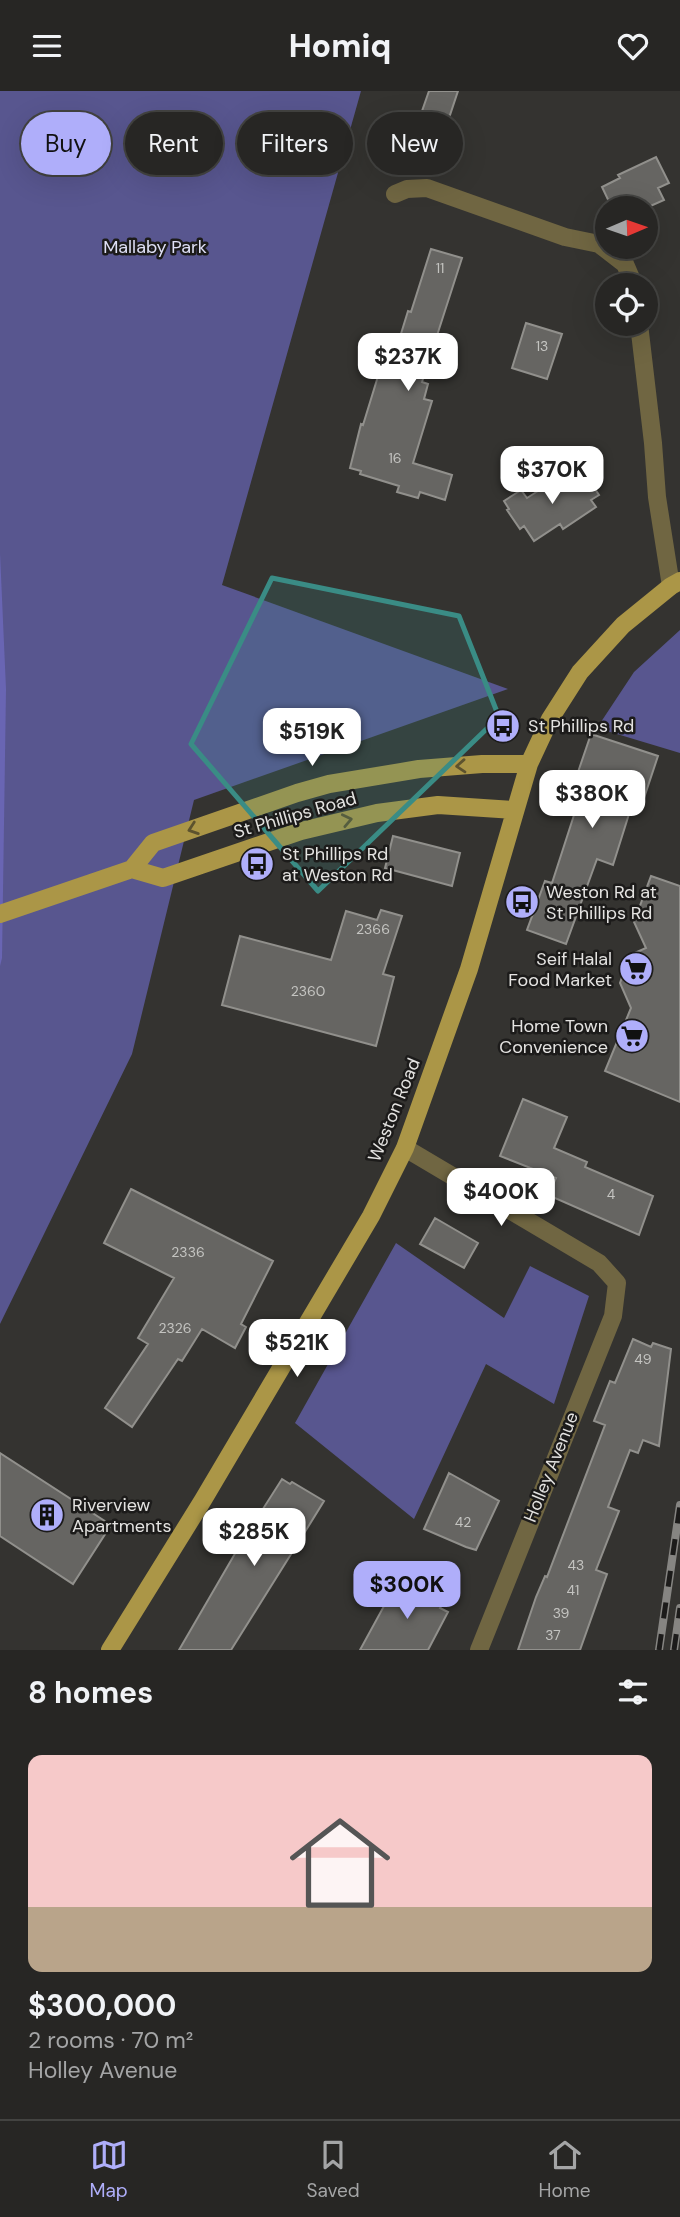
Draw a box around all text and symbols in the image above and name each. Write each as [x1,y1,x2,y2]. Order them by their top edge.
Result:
text: Homiq [289,25,391,67]
icon: menu [28,27,66,65]
icon: heart [614,27,652,65]
chip: Buy [21,112,111,175]
chip: Rent [125,112,223,175]
chip: Filters [237,112,353,175]
chip: New [367,112,463,175]
north arrow [595,196,658,259]
map controls [595,196,658,336]
park label: Mallaby Park [103,235,207,259]
house number: 11 [436,259,444,277]
button: locate [595,273,658,336]
pin: $237K [359,334,457,393]
house number: 13 [536,337,548,355]
text: $237K [374,341,442,371]
pin: $370K [503,447,601,506]
house number: 16 [388,449,402,467]
text: $370K [516,454,588,484]
bus stop icon: St Phillips Rd [484,707,522,745]
pin: $519K [263,709,361,768]
place label: St Phillips Rd [528,714,634,738]
text: $519K [279,716,345,746]
one-way arrow [455,758,466,773]
pin: $380K [543,771,641,830]
text: $380K [555,778,629,808]
street label: St Phillips Road [231,786,359,844]
one-way arrow [341,813,353,828]
one-way arrow [188,821,200,835]
place label: St Phillips Rd at Weston Rd [282,842,393,887]
bus stop icon: St Phillips Rd at Weston Rd [238,845,276,883]
place label: Weston Rd at St Phillips Rd [546,880,657,925]
bus stop icon: Weston Rd at St Phillips Rd [503,883,541,921]
house number: 2366 [356,920,390,938]
place label: Seif Halal Food Market [508,947,612,992]
supermarket icon: Seif Halal Food Market [617,950,655,988]
house number: 2360 [291,982,325,1000]
place label: Home Town Convenience [499,1014,608,1059]
supermarket icon: Home Town Convenience [613,1017,651,1055]
street label: Weston Road [362,1055,426,1165]
pin: $400K [452,1169,550,1228]
text: $400K [463,1176,539,1206]
house number: 4 [607,1185,616,1203]
house number: 2336 [171,1243,205,1261]
house number: 2326 [158,1319,192,1337]
pin: $521K [248,1319,346,1379]
text: $521K [265,1327,329,1357]
house number: 49 [634,1350,652,1368]
street label: Holley Avenue [518,1408,584,1526]
place label: Riverview Apartments [72,1493,171,1538]
building icon: Riverview Apartments [28,1496,66,1534]
pin: $285K [205,1509,303,1568]
house number: 42 [455,1513,471,1531]
text: $285K [219,1516,289,1546]
house number: 43 [568,1556,584,1574]
pin: $300K [358,1561,456,1621]
text: $300K [369,1569,445,1599]
house number: 41 [567,1581,579,1599]
house number: 39 [553,1604,570,1622]
house number: 37 [545,1626,561,1644]
text: 8 homes [28,1673,153,1712]
icon: filters [614,1673,652,1711]
icon: home [277,1800,403,1926]
text: $300,000 [28,1986,176,2025]
text: 2 rooms · 70 m² [28,2025,193,2055]
text: Holley Avenue [28,2055,177,2085]
tab: Map [89,2136,128,2203]
tab: Saved [307,2136,360,2203]
tab: Home [539,2136,591,2203]

